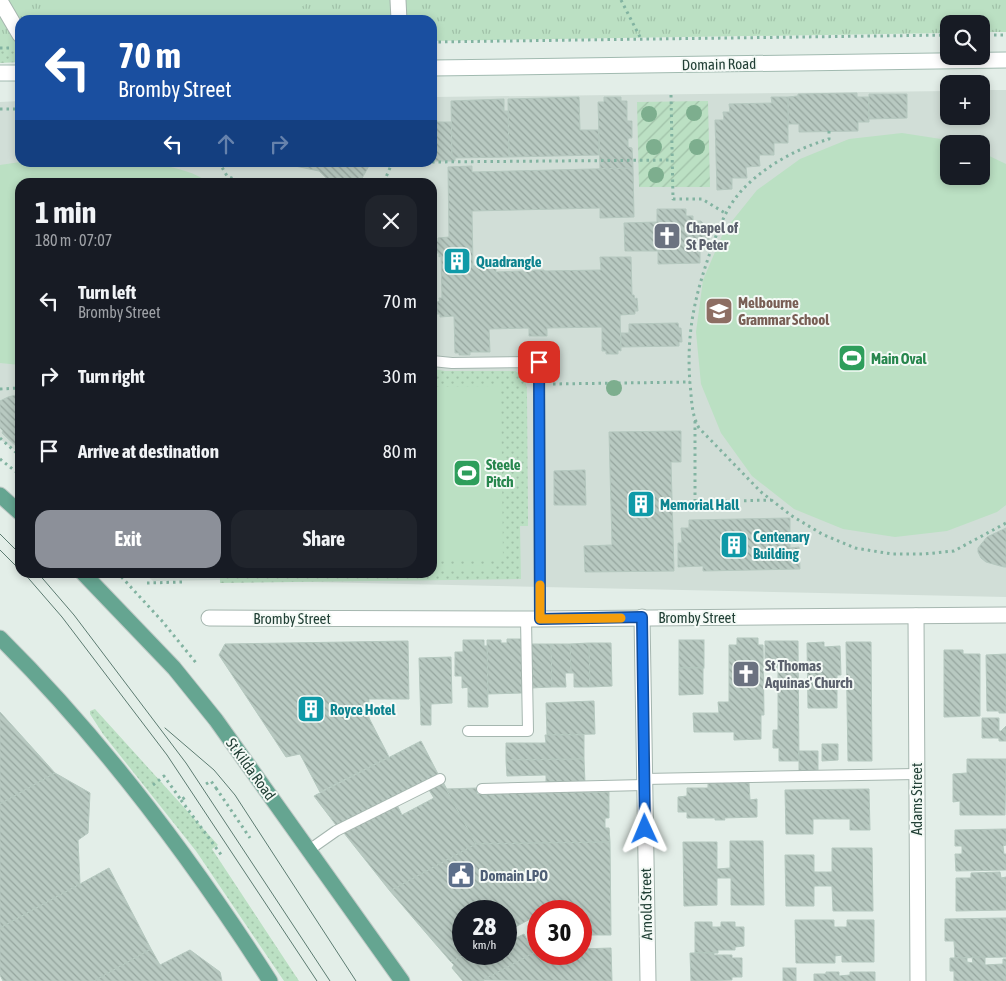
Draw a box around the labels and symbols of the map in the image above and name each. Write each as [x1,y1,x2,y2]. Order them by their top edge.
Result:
street label: Domain Road [682,55,756,73]
place label: Chapel of St Peter [686,219,739,253]
church icon: Chapel of St Peter [652,221,682,251]
building icon: Quadrangle [442,246,472,276]
place label: Quadrangle [476,253,542,270]
place label: Melbourne Grammar School [738,294,830,328]
school or university icon: Melbourne Grammar School [704,296,734,326]
pin [518,341,560,383]
sports icon: Main Oval [837,343,867,373]
place label: Main Oval [871,350,928,367]
place label: Steele Pitch [486,456,521,490]
sports icon: Steele Pitch [452,458,482,488]
building icon: Memorial Hall [626,489,656,519]
place label: Memorial Hall [660,496,740,513]
place label: Centenary Building [753,528,810,562]
building icon: Centenary Building [719,530,749,560]
street label: Bromby Street [658,609,736,626]
street label: Bromby Street [253,610,331,627]
place label: St Thomas Aquinas' Church [764,657,853,691]
church icon: St Thomas Aquinas' Church [731,659,761,689]
building icon: Royce Hotel [296,694,326,724]
place label: Royce Hotel [330,701,397,718]
street label: St Kilda Road [223,735,279,803]
street label: Adams Street [908,763,925,835]
position arrow [618,802,670,854]
public building icon: Domain LPO [446,860,476,890]
place label: Domain LPO [480,867,548,884]
street label: Arnold Street [637,868,655,940]
speed limit sign: 30 [527,900,592,965]

